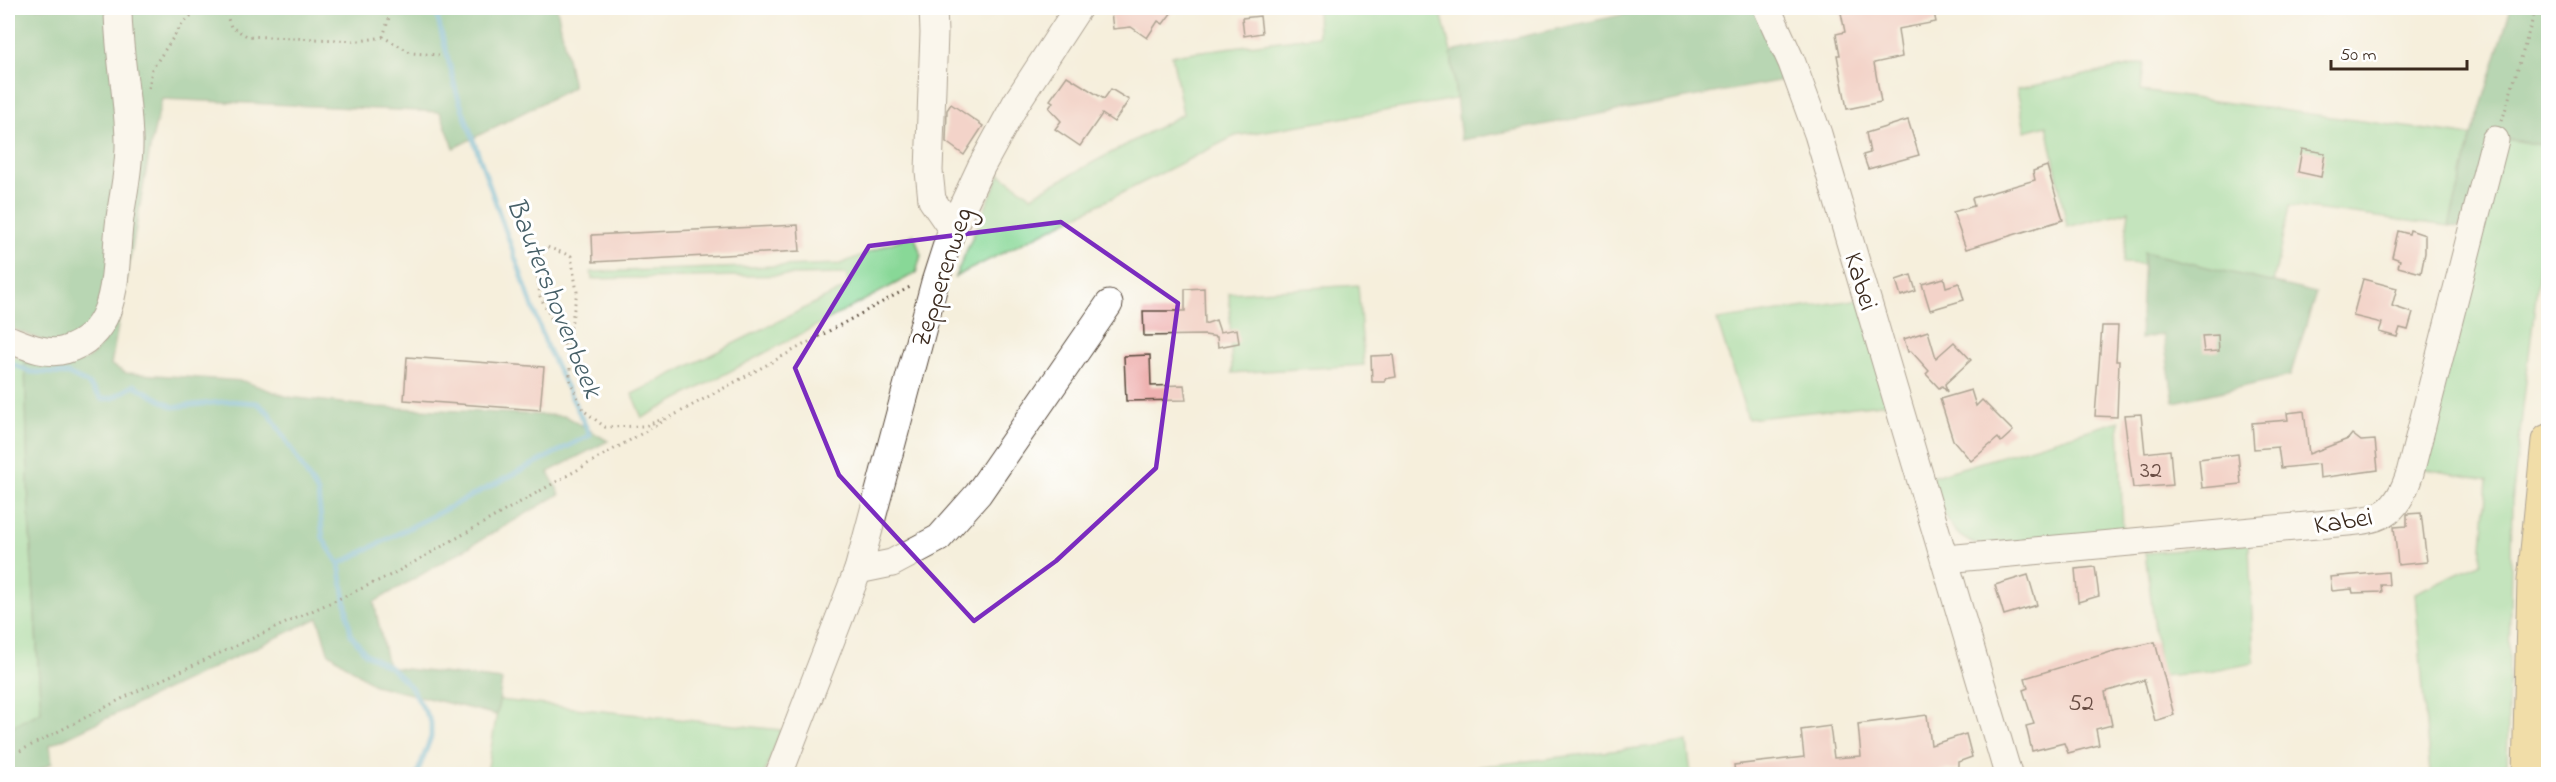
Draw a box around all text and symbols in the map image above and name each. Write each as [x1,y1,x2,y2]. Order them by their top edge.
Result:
scale bar [2331,33,2468,71]
text: 50 m [2340,43,2377,69]
water label: Bautershovenbeek [494,192,612,406]
street label: Zepperenweg [902,203,984,353]
street label: Kabei [1832,248,1887,316]
house number: 32 [2140,454,2162,489]
street label: Kabei [2311,499,2376,546]
house number: 52 [2068,687,2094,722]

